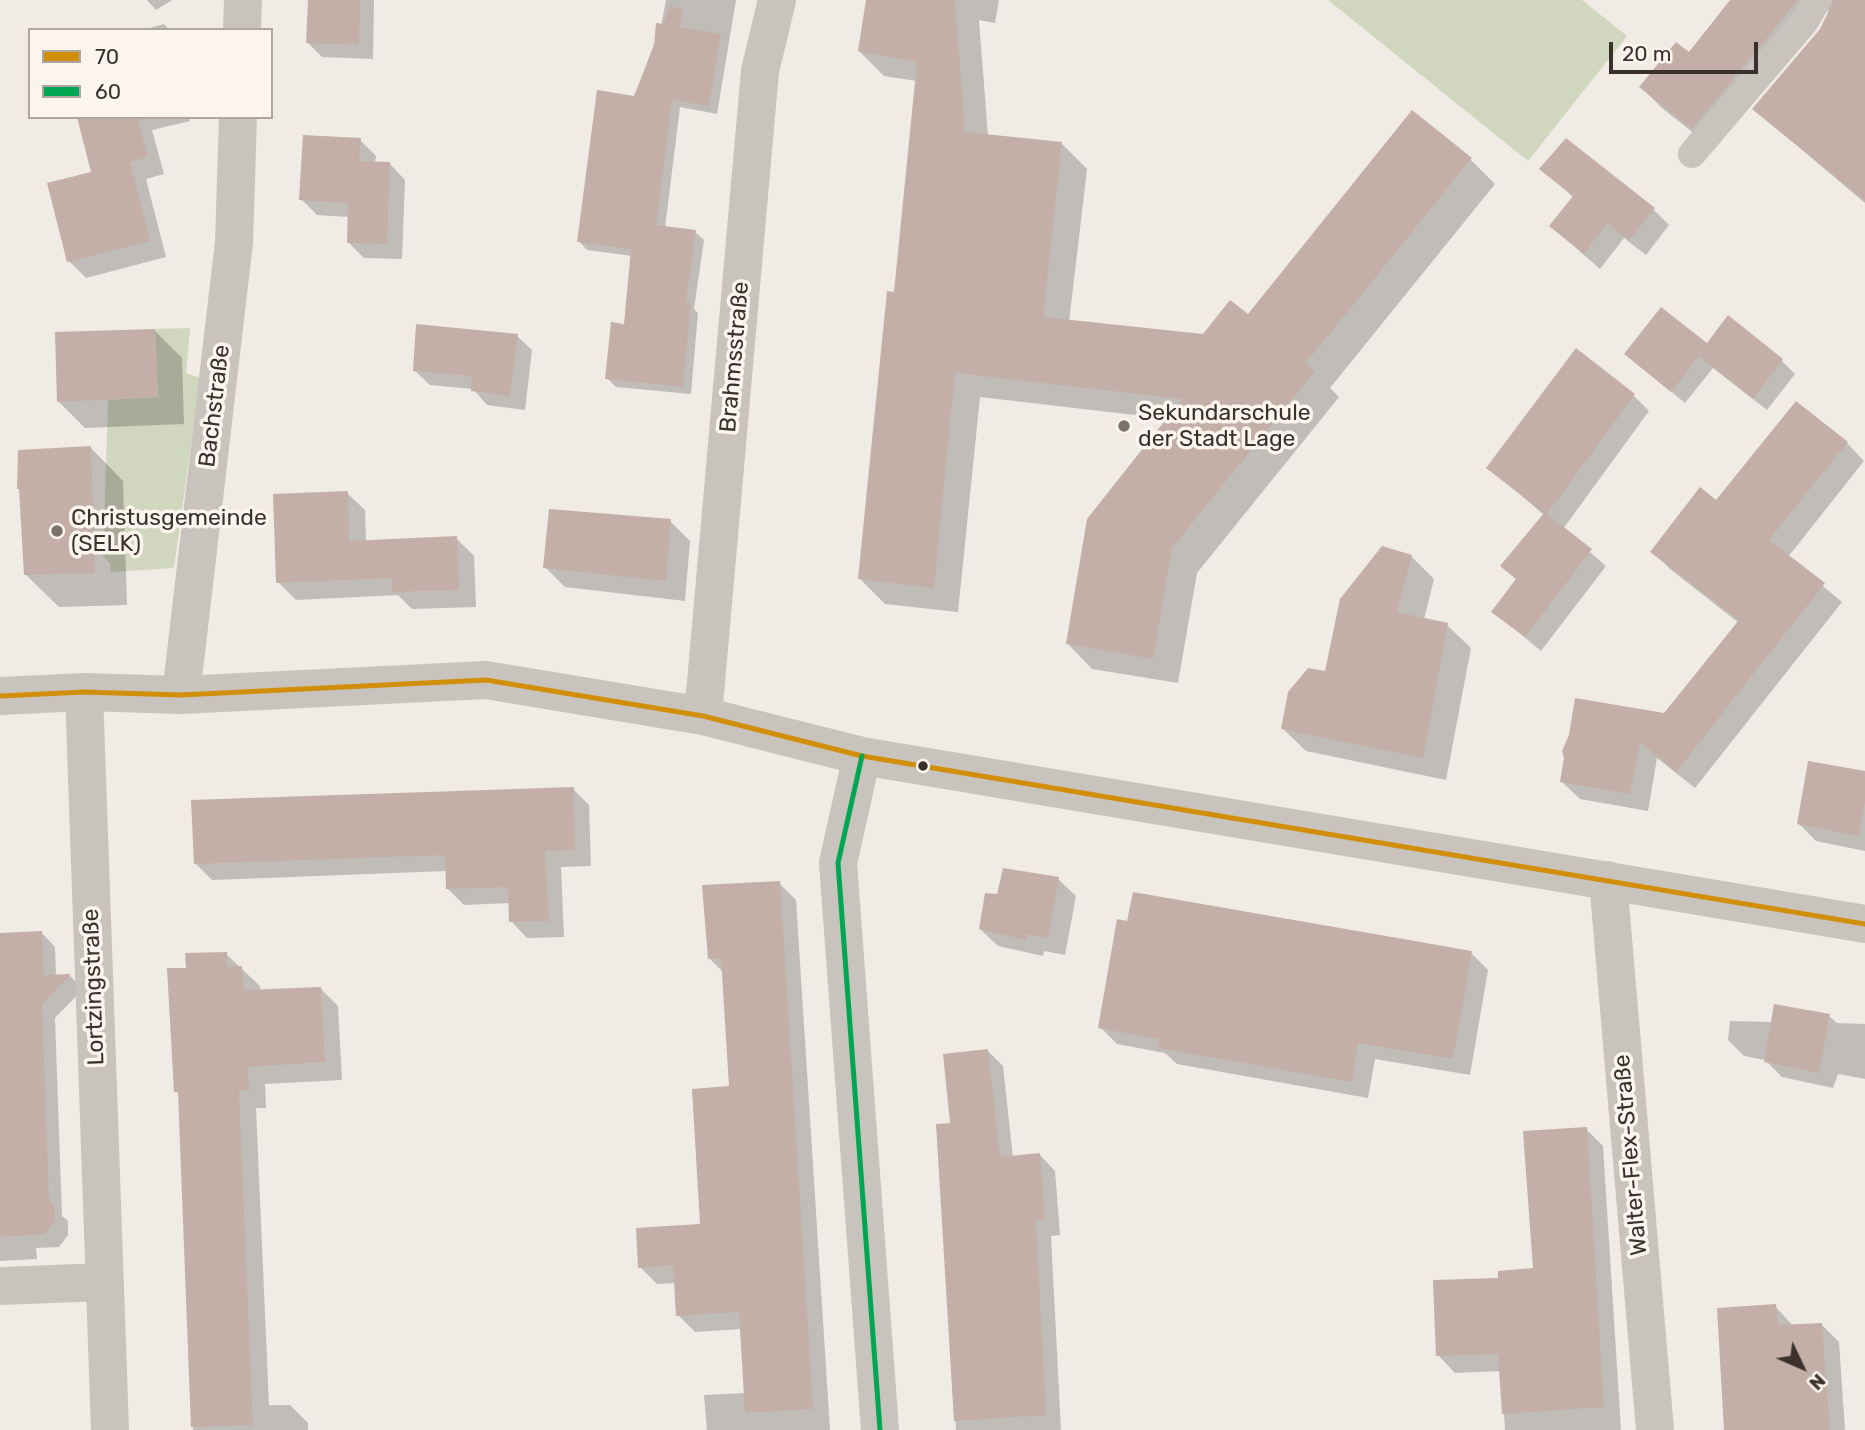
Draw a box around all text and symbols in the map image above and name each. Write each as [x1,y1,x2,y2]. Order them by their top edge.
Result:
legend [28,28,273,119]
scale bar [1613,28,1762,72]
text: 20 m [1622,41,1671,66]
text: 70 [95,44,119,69]
text: 60 [95,79,121,104]
street label: Brahmsstraße [715,280,755,434]
street label: Bachstraße [194,343,236,469]
place label: Sekundarschule der Stadt Lage [1138,399,1311,453]
marker: Sekundarschule der Stadt Lage [1116,418,1132,434]
place label: Christusgemeinde (SELK) [71,504,267,558]
marker: Christusgemeinde (SELK) [49,523,65,539]
unlabelled marker [916,759,930,773]
street label: Lortzingstraße [77,908,111,1066]
street label: Walter-Flex-Straße [1608,1053,1654,1257]
north arrow [1767,1332,1837,1402]
text: N [1804,1369,1830,1395]

